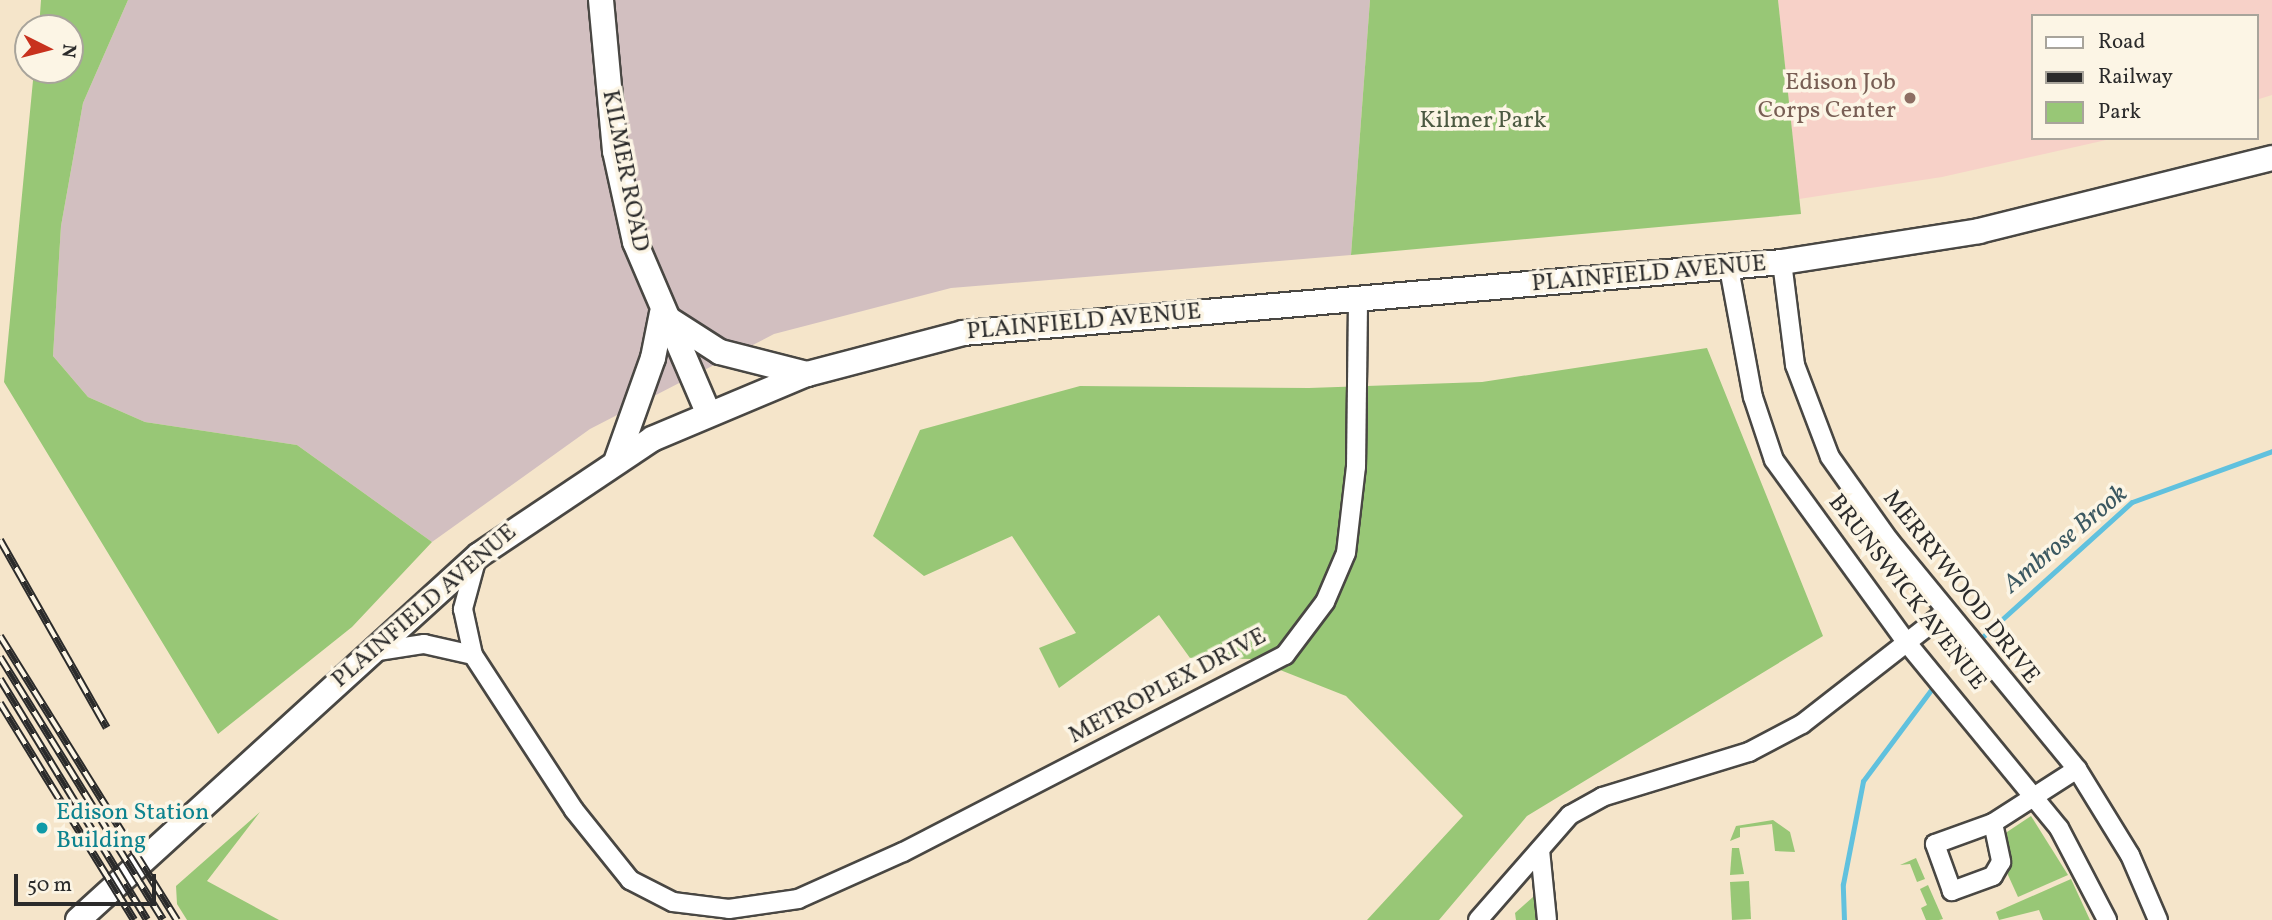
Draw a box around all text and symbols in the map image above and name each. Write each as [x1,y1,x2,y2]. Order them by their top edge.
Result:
north arrow [14,14,84,84]
legend [2030,14,2258,140]
text: Road [2098,28,2145,57]
text: N [54,43,82,59]
text: Railway [2098,63,2173,92]
place label: Edison Job Corps Center [1758,70,1896,126]
street label: KILMER ROAD [594,88,654,254]
marker: Edison Job Corps Center [1902,90,1918,106]
text: Park [2098,98,2141,127]
park label: Kilmer Park [1419,108,1547,136]
street label: PLAINFIELD AVENUE [1531,250,1767,300]
street label: PLAINFIELD AVENUE [966,298,1202,348]
water label: Ambrose Brook [1997,479,2135,601]
street label: MERRYWOOD DRIVE [1875,485,2045,691]
street label: BRUNSWICK AVENUE [1821,490,1991,696]
street label: PLAINFIELD AVENUE [327,519,523,695]
street label: METROPLEX DRIVE [1064,623,1272,751]
place label: Edison Station Building [56,800,209,856]
marker: Edison Station Building [34,820,50,836]
scale bar [18,860,159,904]
text: 50 m [27,871,72,900]

